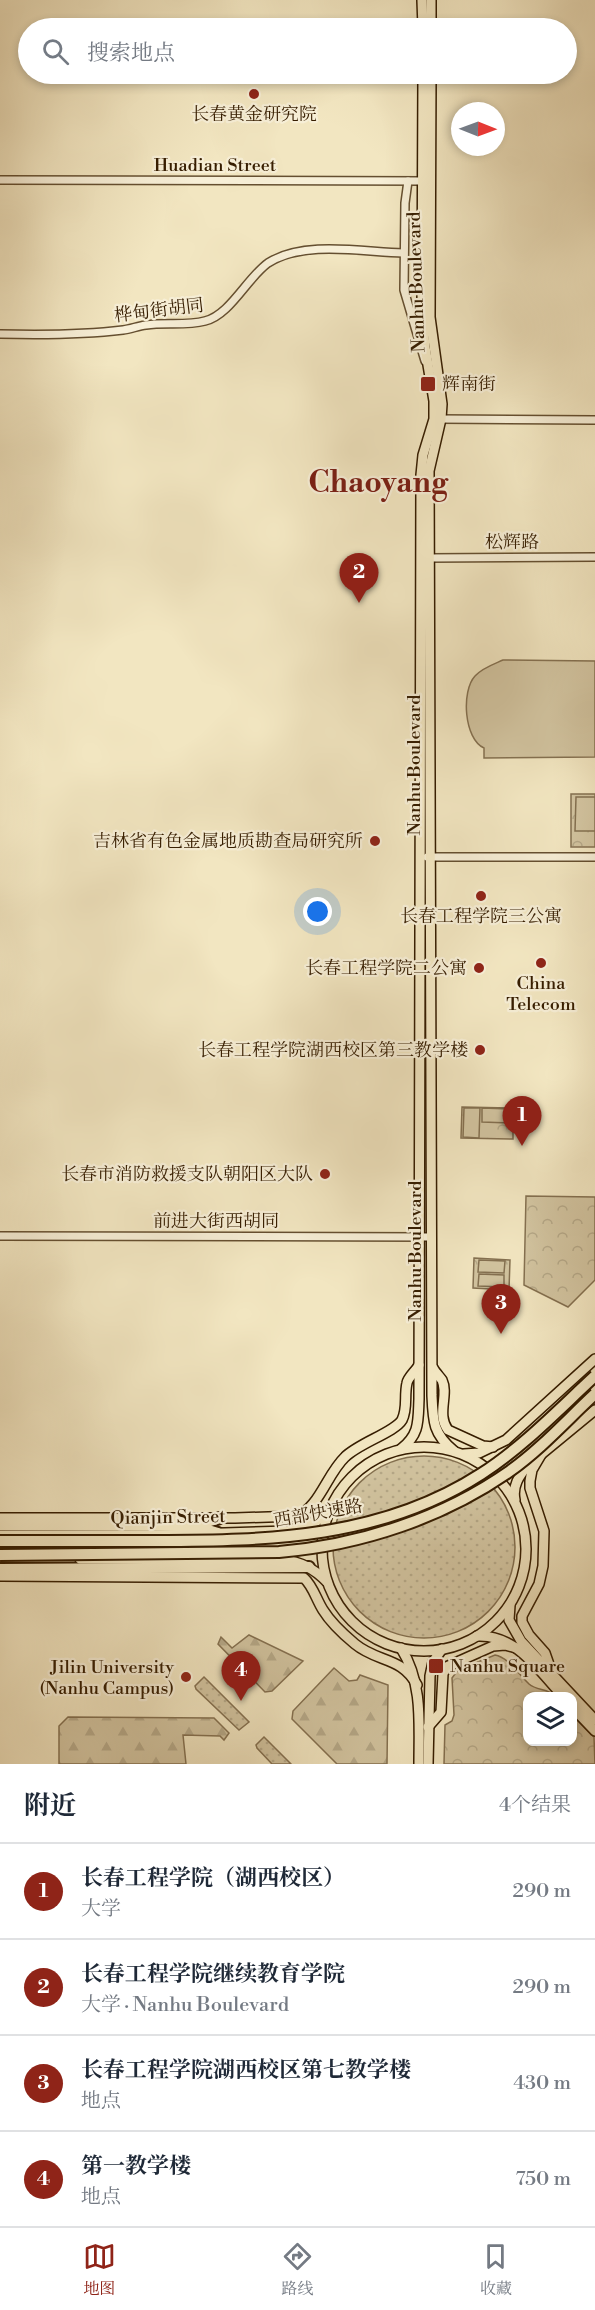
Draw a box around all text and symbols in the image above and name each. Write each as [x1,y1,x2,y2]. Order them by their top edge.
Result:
search box [18,18,577,84]
icon: search [39,35,72,68]
text: 搜索地点 [87,40,175,67]
marker: 长春黄金研究院 [247,87,261,101]
north arrow [451,102,505,156]
place label: 长春黄金研究院 [191,103,317,126]
street label: Huadian Street [154,154,277,177]
street label: Nanhu Boulevard [403,210,430,353]
street label: 桦甸街胡同 [113,294,205,327]
place label: 辉南街 [442,373,496,396]
marker: 辉南街 [419,375,437,393]
district label: Chaoyang [308,464,449,502]
street label: 松辉路 [485,531,539,554]
pin: 2 [340,554,378,603]
street label: Nanhu Boulevard [403,694,426,835]
place label: 吉林省有色金属地质勘查局研究所 [93,830,363,853]
marker: 吉林省有色金属地质勘查局研究所 [368,834,382,848]
marker: 长春工程学院三公寓 [474,889,488,903]
your location [303,897,332,926]
place label: 长春工程学院三公寓 [400,905,562,928]
marker: China Telecom [534,956,548,970]
place label: 长春工程学院二公寓 [305,957,467,980]
marker: 长春工程学院二公寓 [472,961,486,975]
place label: China Telecom [506,972,576,1016]
place label: 长春工程学院湖西校区第三教学楼 [198,1039,468,1062]
marker: 长春工程学院湖西校区第三教学楼 [473,1043,487,1057]
pin: 1 [502,1096,542,1146]
place label: 长春市消防救援支队朝阳区大队 [61,1163,313,1186]
marker: 长春市消防救援支队朝阳区大队 [318,1167,332,1181]
street label: Nanhu Boulevard [404,1180,427,1321]
street label: 前进大街西胡同 [153,1210,279,1233]
pin: 3 [482,1284,520,1334]
street label: 西部快速路 [272,1494,364,1533]
street label: Qianjin Street [110,1505,226,1530]
pin: 4 [222,1652,260,1701]
place label: Nanhu Square [450,1655,565,1678]
place label: Jilin University (Nanhu Campus) [40,1656,174,1700]
marker: Nanhu Square [427,1657,445,1675]
marker: Jilin University (Nanhu Campus) [179,1670,193,1684]
map controls [523,1692,577,1746]
button: layers [523,1692,577,1746]
text: 附近 [24,1790,76,1822]
text: 4个结果 [499,1793,571,1818]
text: 长春工程学院（湖西校区） [81,1865,345,1892]
text: 1 [39,1879,48,1904]
text: 290 m [513,1879,571,1904]
text: 大学 [81,1897,121,1922]
text: 长春工程学院继续教育学院 [81,1961,345,1988]
text: 2 [37,1975,50,2000]
text: 290 m [513,1975,571,2000]
text: 大学 · Nanhu Boulevard [81,1993,289,2018]
text: 长春工程学院湖西校区第七教学楼 [81,2057,411,2084]
text: 3 [37,2071,50,2096]
text: 430 m [513,2071,571,2096]
text: 地点 [81,2089,121,2114]
text: 第一教学楼 [81,2153,191,2180]
text: 4 [37,2167,50,2192]
text: 750 m [515,2167,571,2192]
text: 地点 [81,2185,121,2210]
tab: 地图 [83,2240,116,2299]
tab: 路线 [281,2240,314,2299]
tab: 收藏 [479,2240,512,2299]

